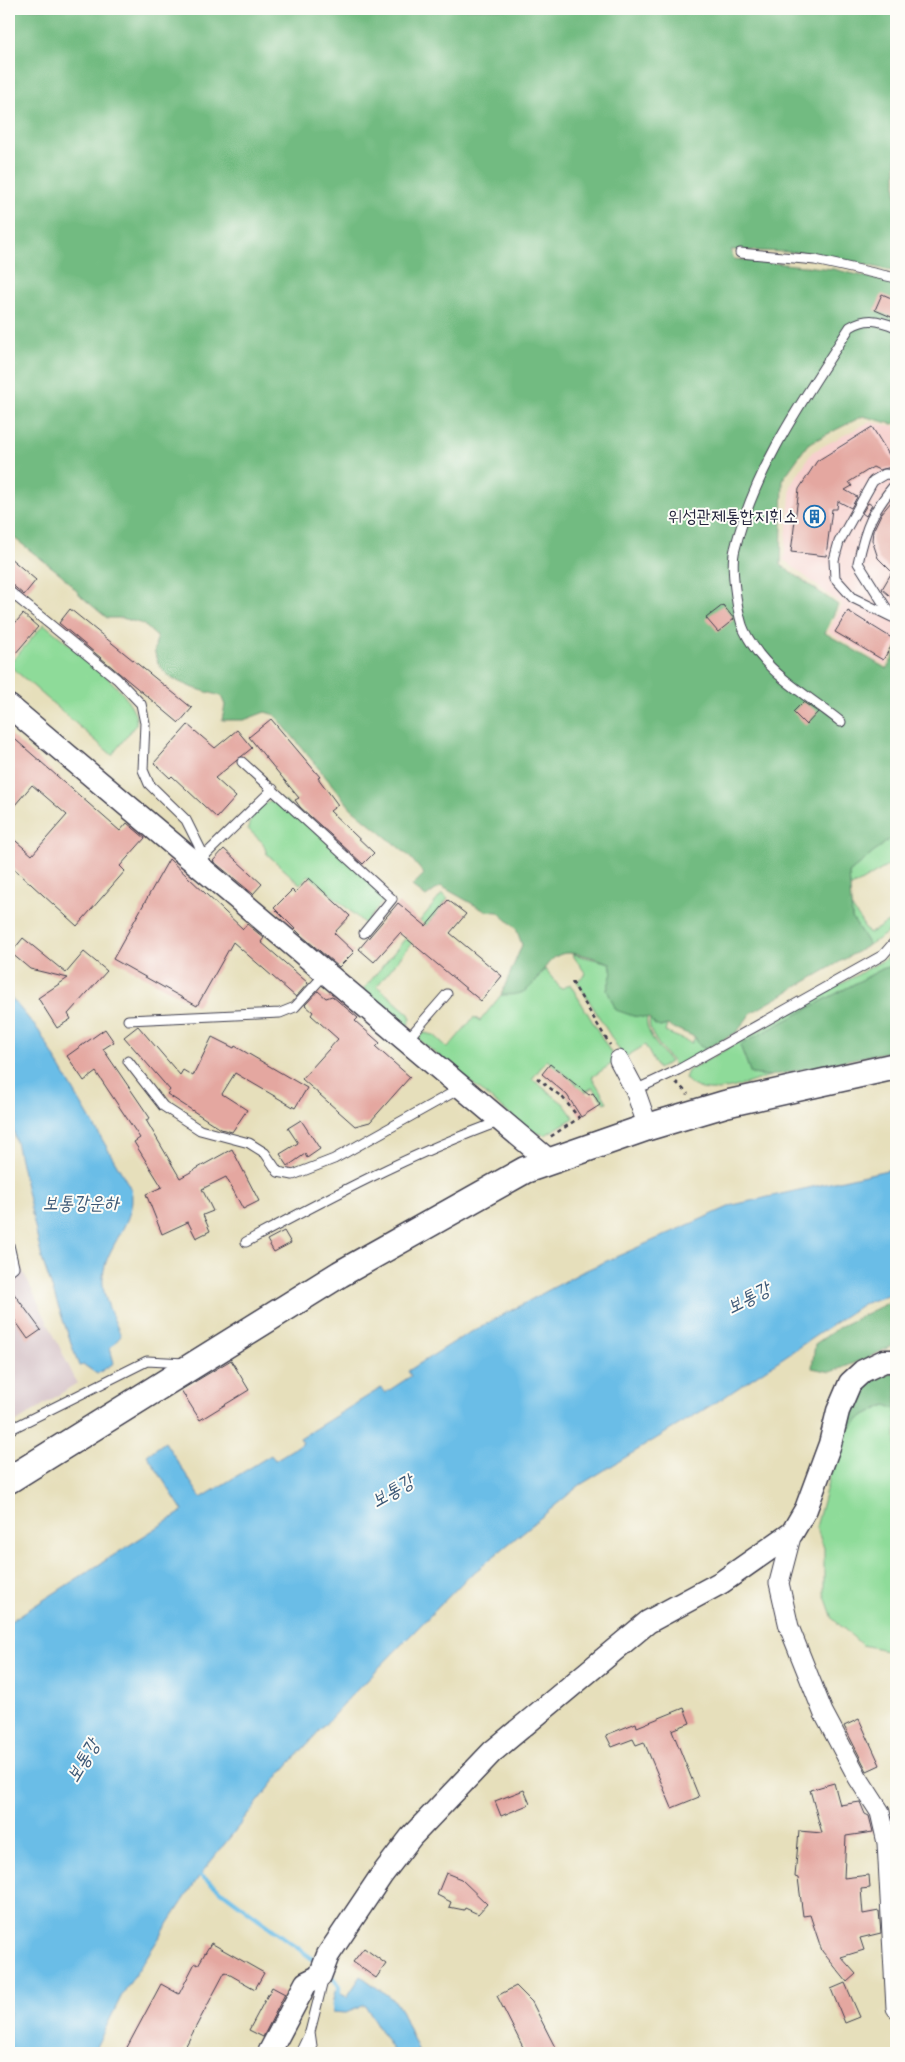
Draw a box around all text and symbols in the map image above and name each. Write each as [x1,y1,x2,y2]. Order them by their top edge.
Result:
building icon: 위성관제통합지휘소 [802,504,826,528]
place label: 위성관제통합지휘소 [668,506,798,527]
water label: 보통강운하 [43,1192,121,1214]
water label: 보통강 [723,1276,776,1318]
water label: 보통강 [367,1469,420,1512]
water label: 보통강 [62,1733,105,1786]

